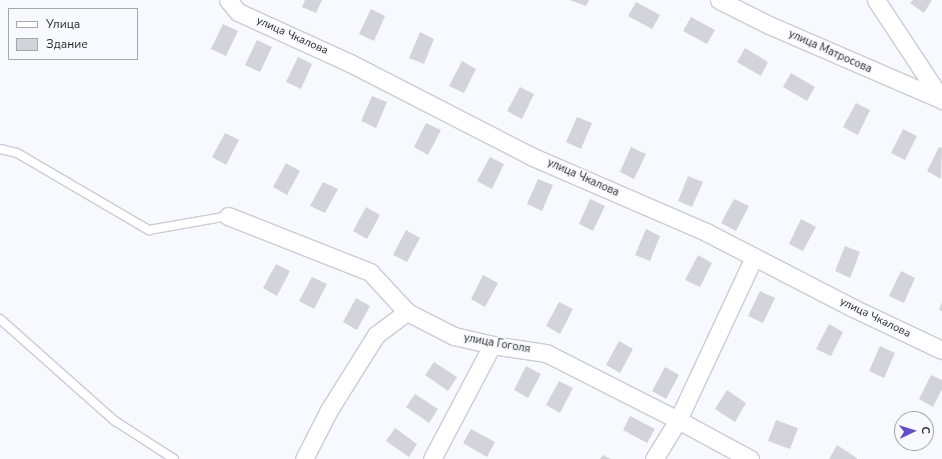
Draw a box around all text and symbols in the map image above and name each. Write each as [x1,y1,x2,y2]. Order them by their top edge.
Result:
legend [8,8,138,60]
street label: улица Чкалова [254,14,330,58]
text: Улица [46,16,80,32]
street label: улица Матросова [786,28,874,76]
text: Здание [46,36,88,52]
street label: улица Чкалова [545,156,621,200]
street label: улица Чкалова [837,295,913,341]
street label: улица Гоголя [463,332,531,356]
north arrow [894,411,934,451]
text: С [918,426,933,434]

